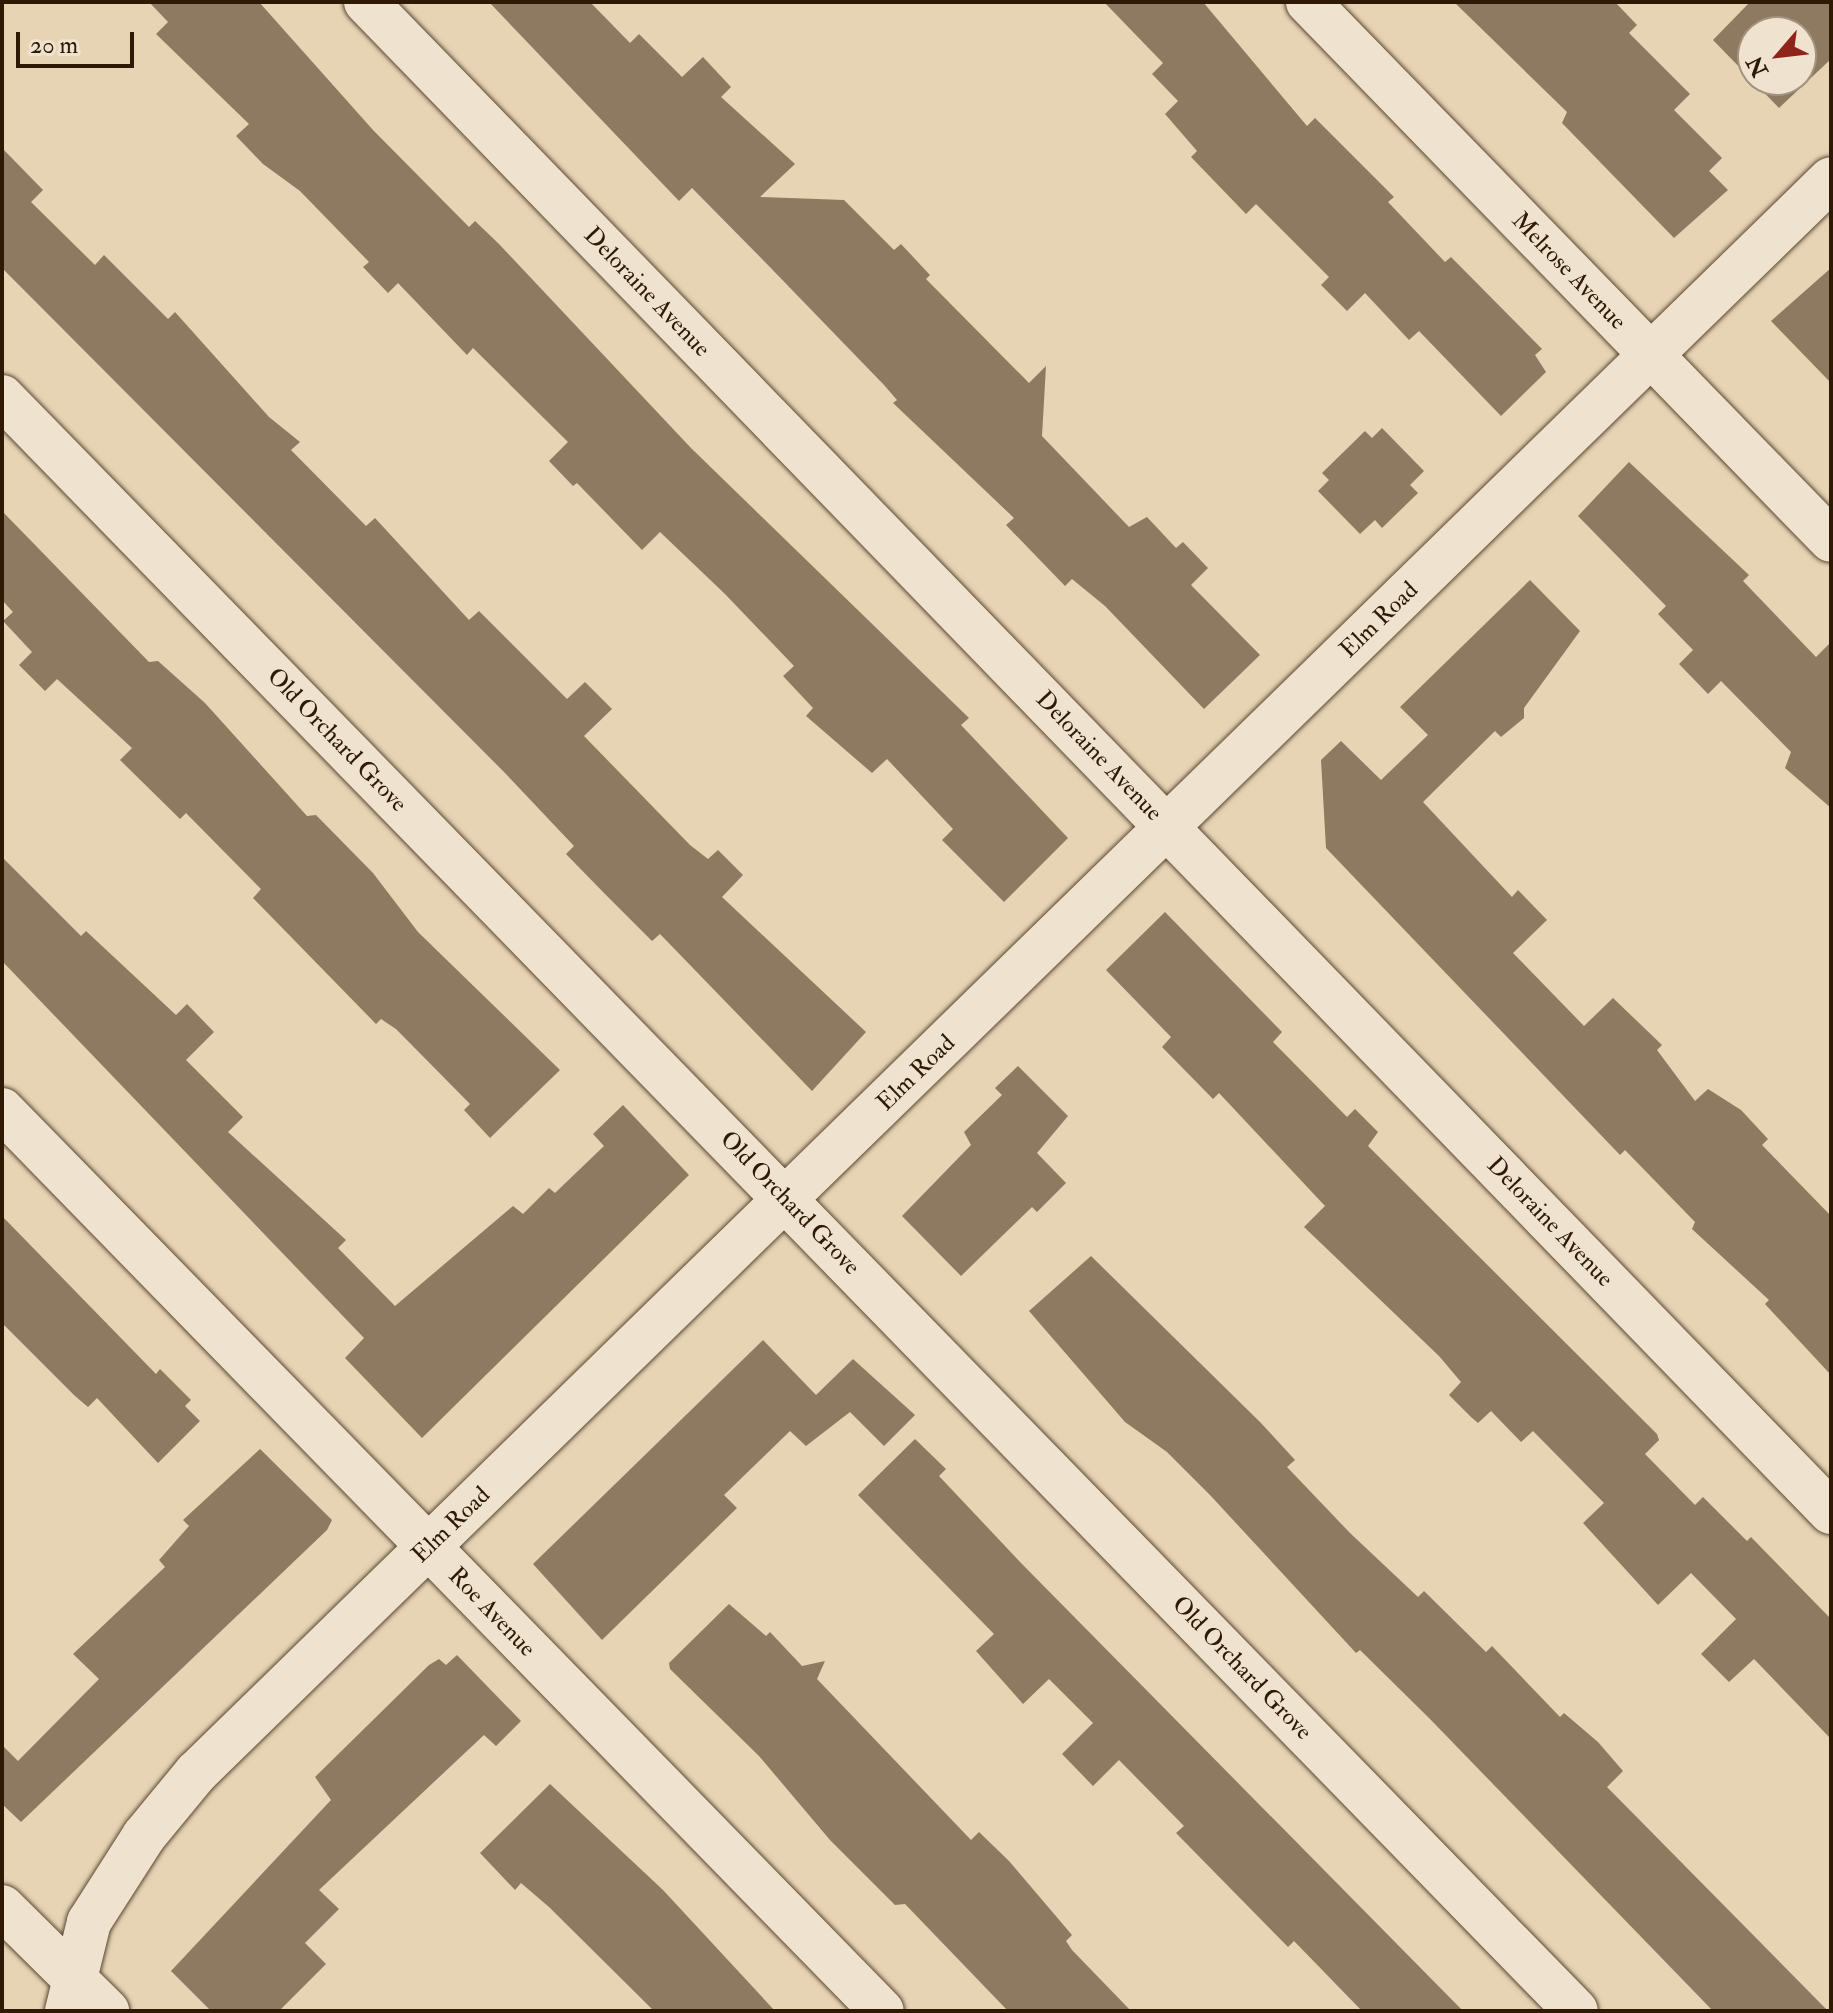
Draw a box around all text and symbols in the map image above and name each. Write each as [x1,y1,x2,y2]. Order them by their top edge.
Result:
scale bar [20,16,138,66]
north arrow [1737,16,1817,96]
text: 20 m [30,30,78,61]
text: N [1741,51,1775,82]
street label: Melrose Avenue [1506,206,1632,336]
street label: Deloraine Avenue [578,221,716,363]
street label: Elm Road [1334,576,1424,664]
street label: Old Orchard Grove [261,662,413,818]
street label: Deloraine Avenue [1030,685,1168,827]
street label: Elm Road [871,1029,961,1117]
street label: Old Orchard Grove [714,1125,866,1281]
street label: Deloraine Avenue [1481,1151,1619,1293]
street label: Elm Road [406,1481,496,1569]
street label: Roe Avenue [442,1561,542,1663]
street label: Old Orchard Grove [1166,1590,1318,1746]

